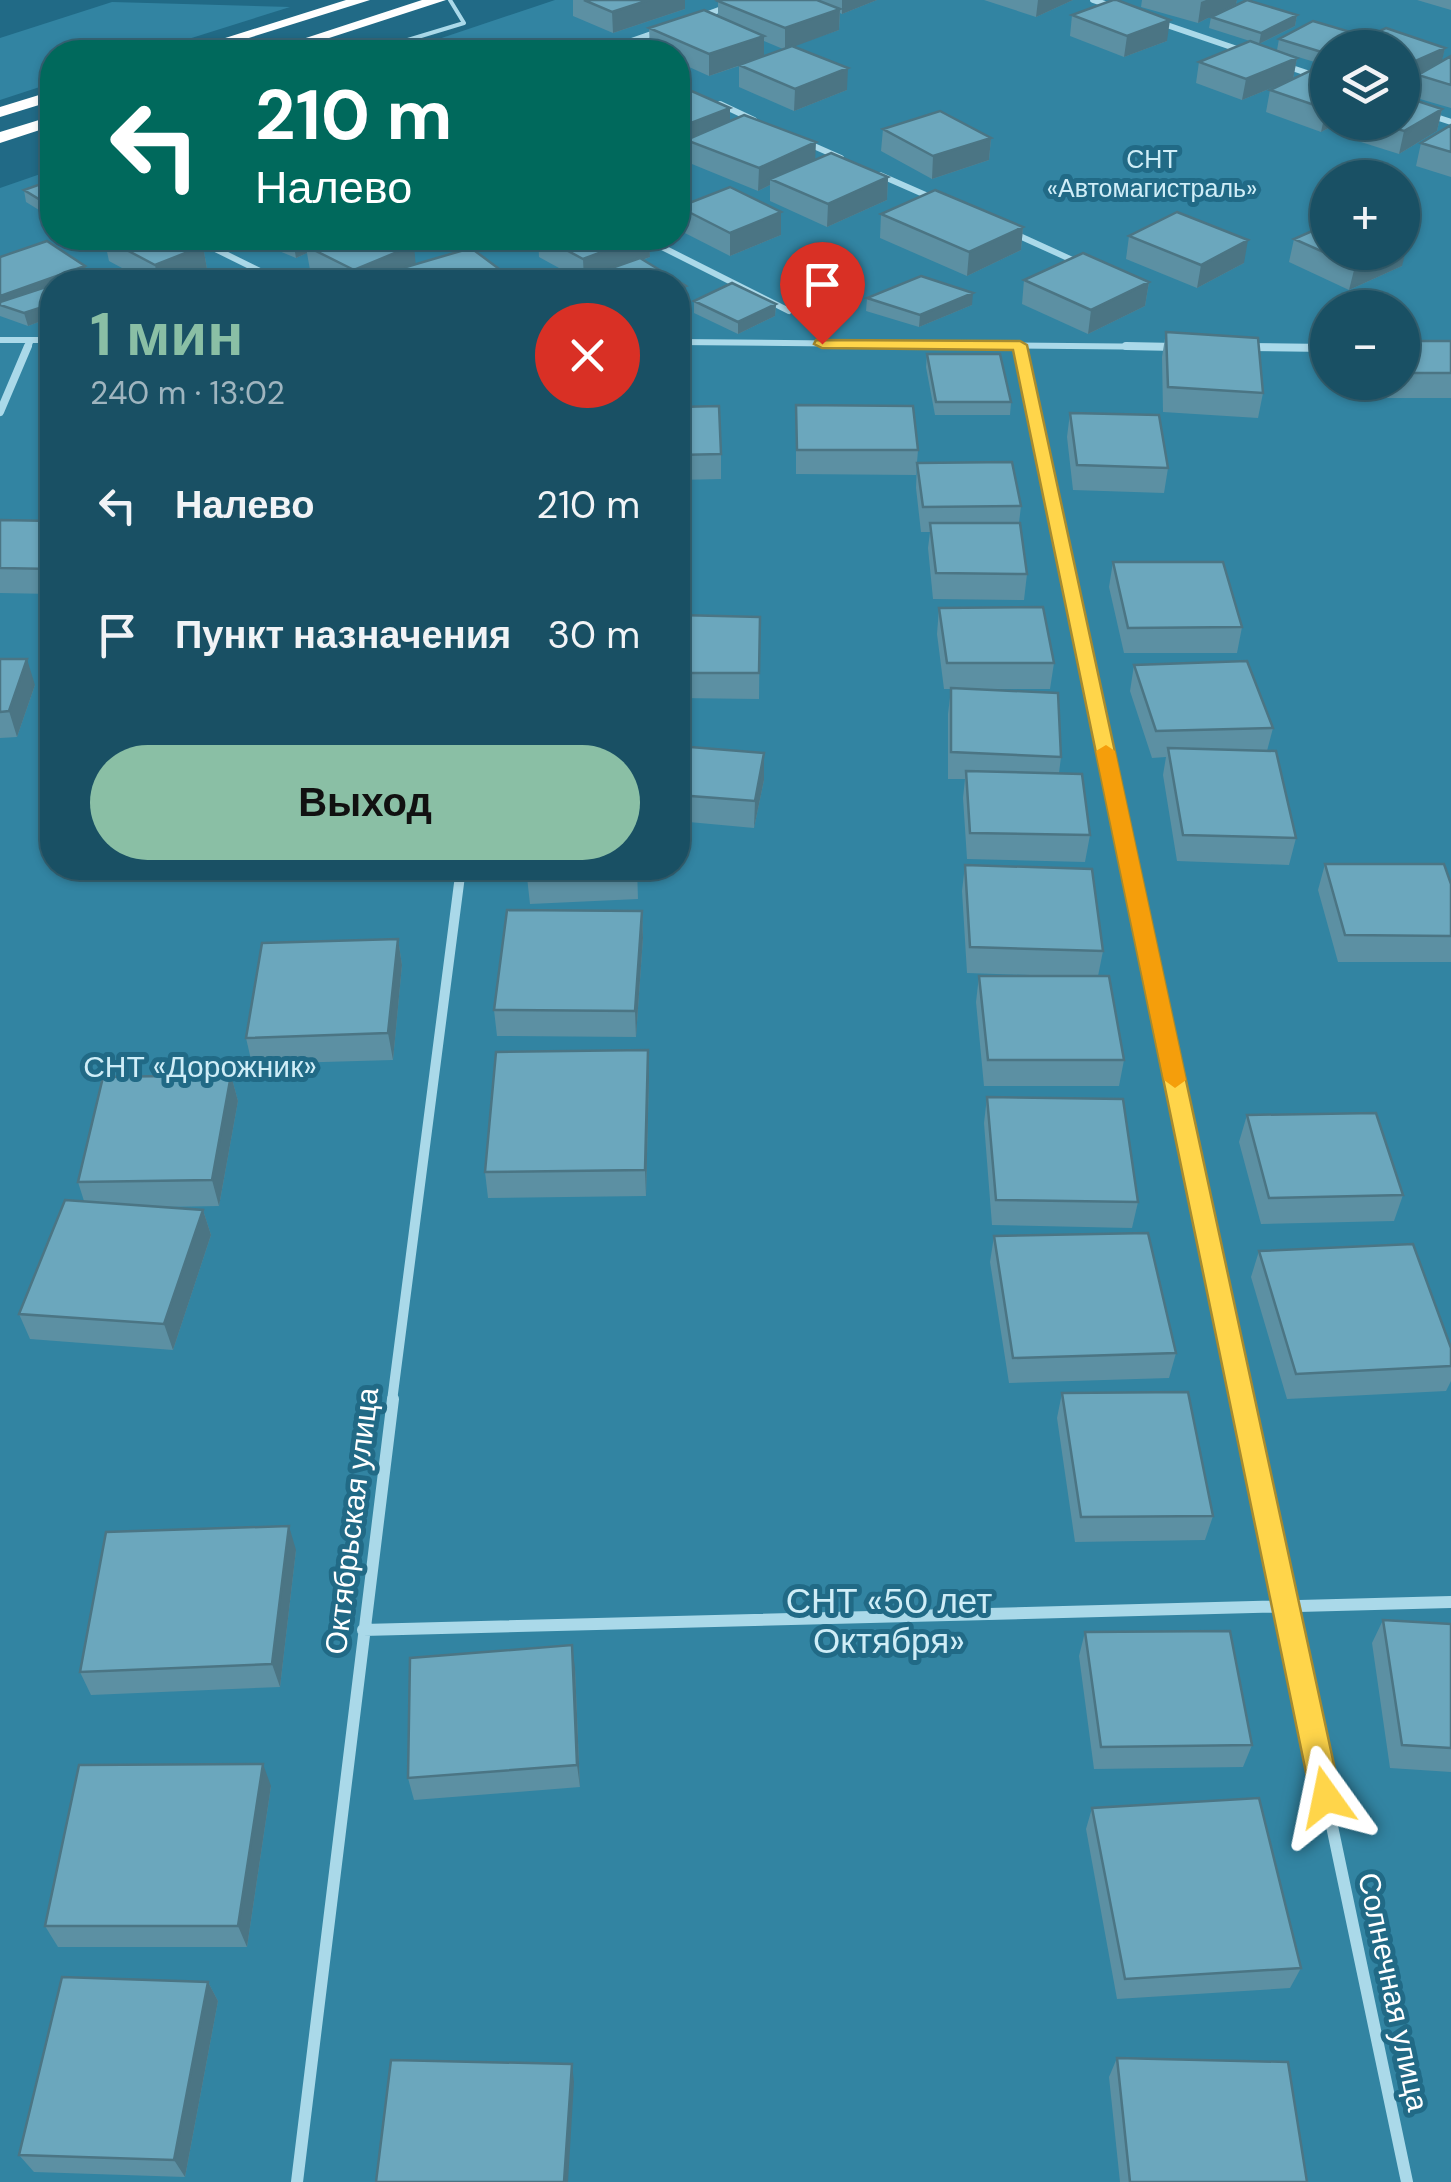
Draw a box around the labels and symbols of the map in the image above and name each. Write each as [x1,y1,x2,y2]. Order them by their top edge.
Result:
park label: СНТ «Автомагистраль» [1047,143,1257,205]
pin [780,242,865,345]
park label: СНТ «Дорожник» [83,1047,317,1086]
street label: Октябрьская улица [316,1385,387,1657]
park label: СНТ «50 лет Октября» [786,1578,992,1664]
position arrow [1274,1745,1378,1849]
street label: Солнечная улица [1349,1869,1438,2115]

